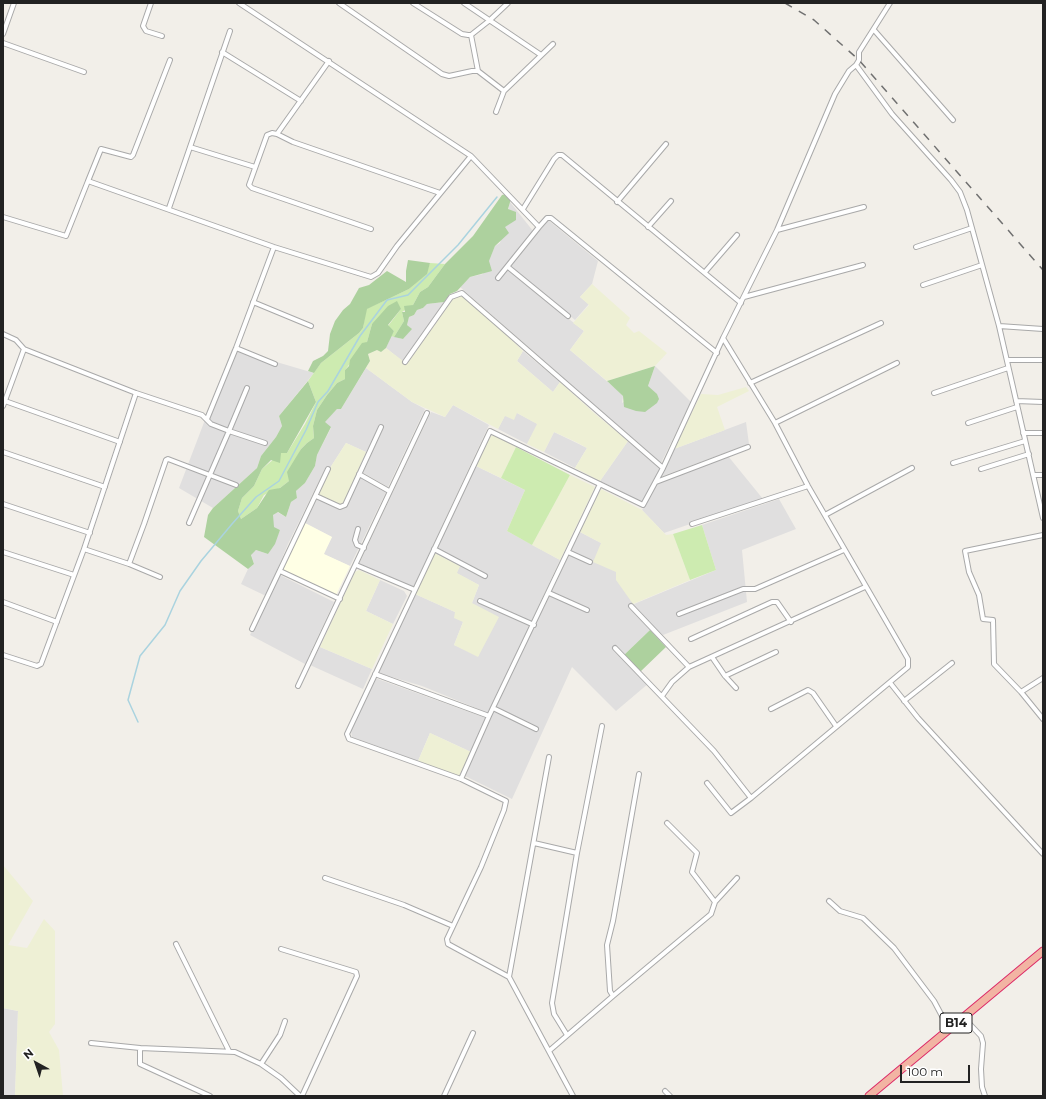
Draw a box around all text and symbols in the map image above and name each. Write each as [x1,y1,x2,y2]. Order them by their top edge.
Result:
road number: B14 [940,1013,972,1033]
north arrow [16,1043,56,1083]
text: N [20,1046,36,1062]
scale bar [902,1057,972,1083]
text: 100 m [907,1064,943,1079]

